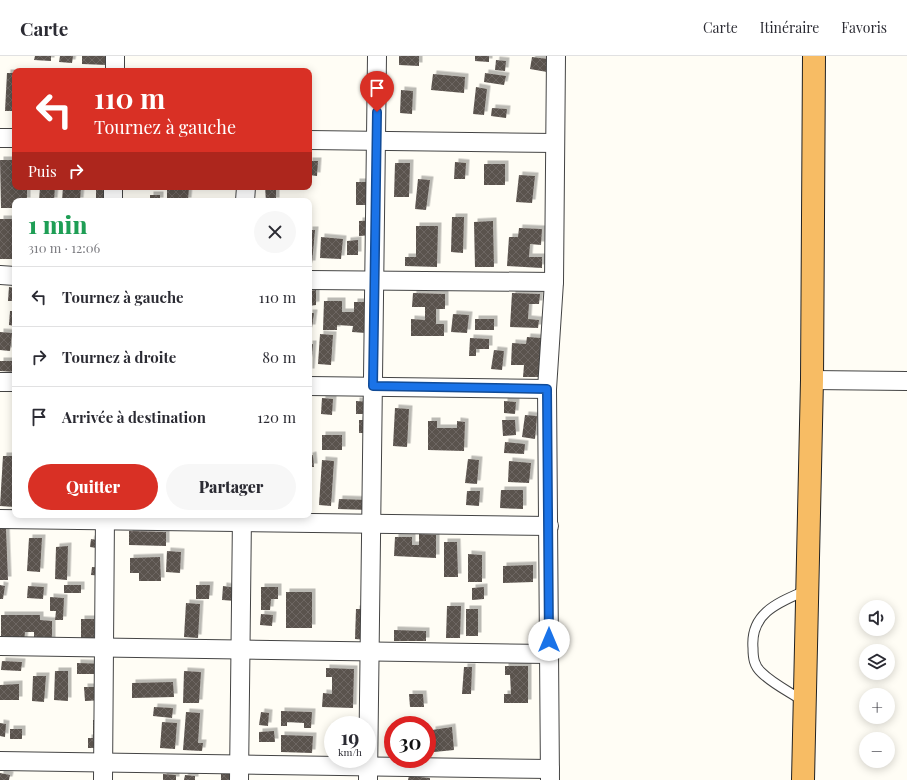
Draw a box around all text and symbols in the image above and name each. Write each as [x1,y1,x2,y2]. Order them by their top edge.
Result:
text: Carte [20,15,68,41]
text: Carte [703,18,738,37]
text: Itinéraire [760,18,819,37]
text: Favoris [841,18,887,37]
pin [360,71,394,112]
icon: arrive [366,77,388,99]
text: 110 m [94,79,165,116]
icon: left [28,84,80,136]
text: Tournez à gauche [94,115,236,139]
icon: right [65,160,87,182]
text: Puis [28,161,57,181]
text: 1 min [28,208,87,240]
button: close [254,211,296,253]
text: 310 m · 12:06 [28,239,100,256]
icon: left [28,286,50,308]
text: Tournez à gauche [62,287,184,307]
text: 110 m [259,287,296,307]
icon: right [28,346,50,368]
text: Tournez à droite [62,347,176,367]
text: 80 m [262,347,296,367]
icon: arrive [28,406,50,428]
text: Arrivée à destination [62,407,206,427]
text: 120 m [257,407,296,427]
button: Quitter [28,464,158,510]
button: Partager [166,464,296,510]
map controls [859,600,895,768]
button: sound [859,600,895,636]
position arrow [528,619,570,661]
button: layers [859,644,895,680]
button: + [859,688,895,724]
speed limit sign: 30 [384,716,436,768]
text: 19 [341,723,359,750]
button: − [859,732,895,768]
text: km/h [338,745,362,759]

